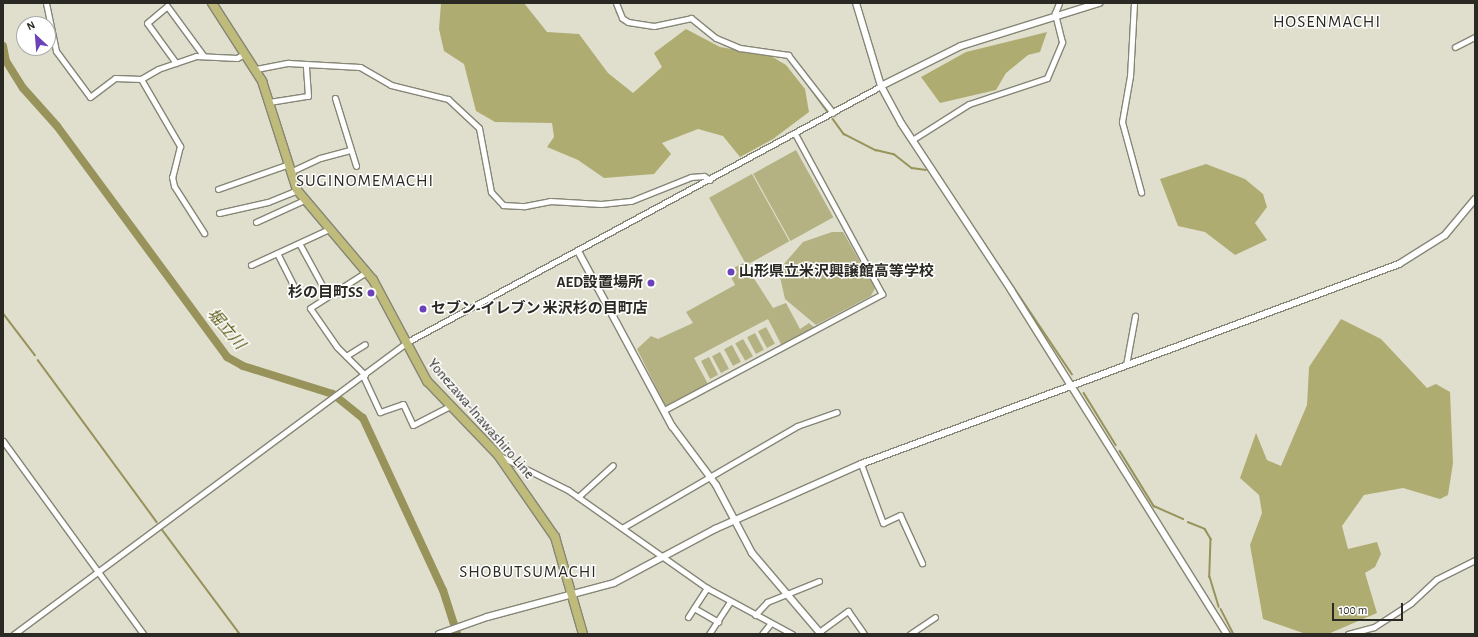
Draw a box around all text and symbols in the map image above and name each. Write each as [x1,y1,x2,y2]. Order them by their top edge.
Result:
district label: HOSENMACHI [1273,12,1381,32]
north arrow [16,16,56,56]
text: N [25,19,37,32]
district label: SUGINOMEMACHI [296,171,434,191]
place label: 山形県立米沢興譲館高等学校 [739,263,934,281]
marker: 山形県立米沢興譲館高等学校 [726,267,736,277]
place label: AED設置場所 [557,274,643,292]
marker: AED設置場所 [646,278,656,288]
place label: 杉の目町SS [288,284,363,302]
marker: 杉の目町SS [366,288,376,298]
place label: セブン-イレブン 米沢杉の目町店 [431,300,648,318]
marker: セブン-イレブン 米沢杉の目町店 [418,304,428,314]
water label: 堀立川 [203,305,249,353]
street label: Yonezawa-Inawashiro Line [424,355,538,483]
district label: SHOBUTSUMACHI [459,562,597,582]
scale bar [1334,595,1405,621]
text: 100 m [1339,604,1367,616]

